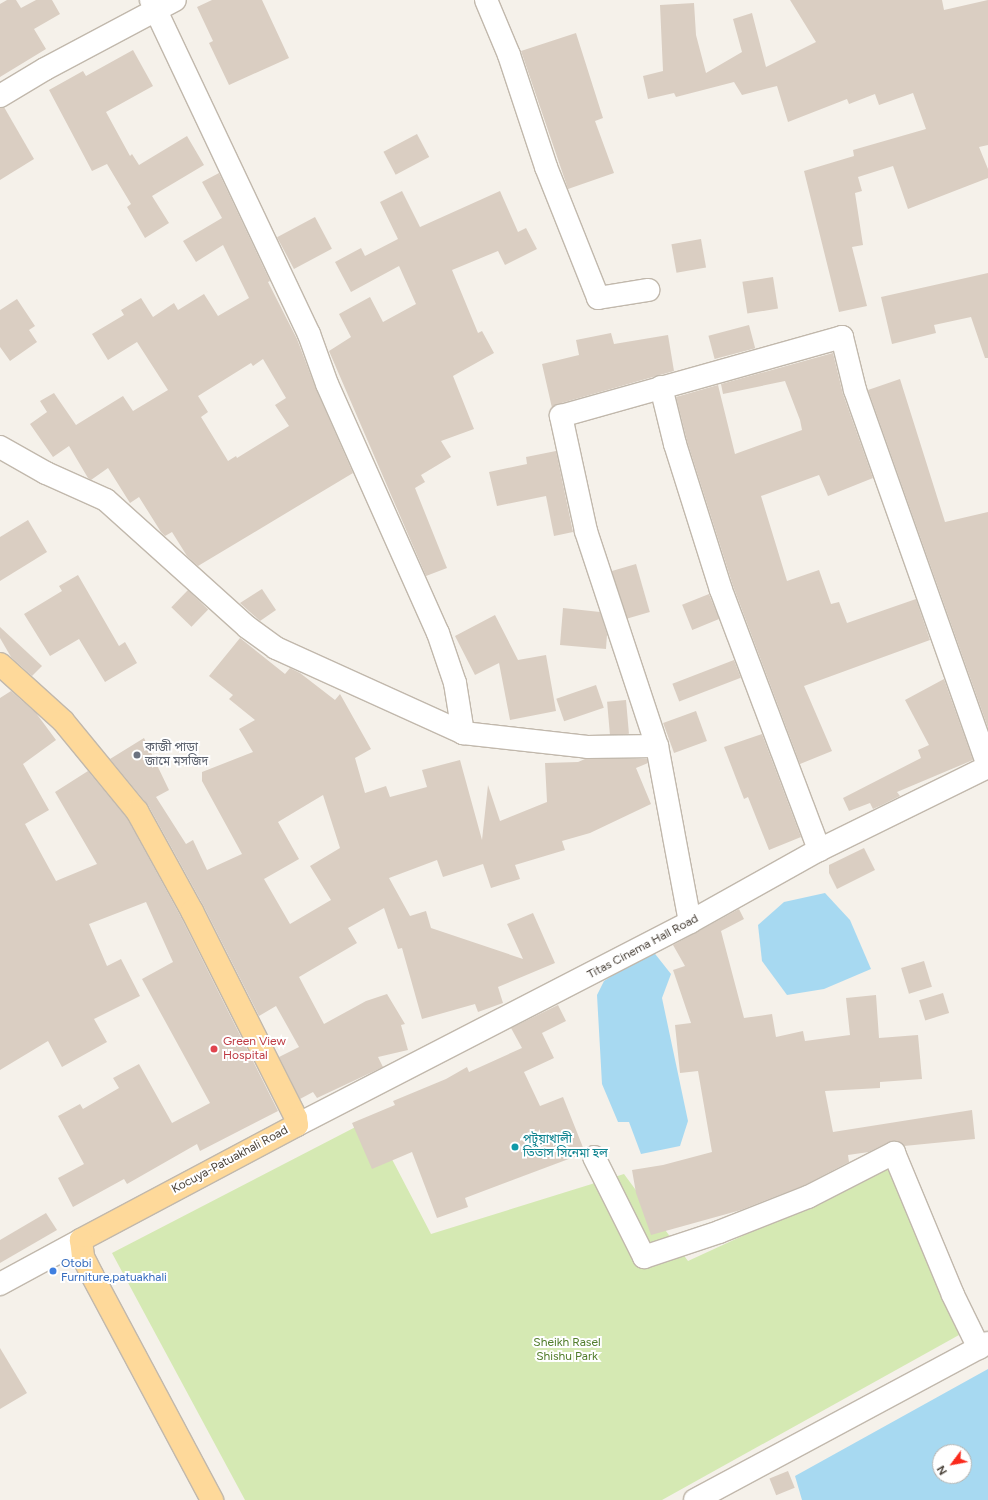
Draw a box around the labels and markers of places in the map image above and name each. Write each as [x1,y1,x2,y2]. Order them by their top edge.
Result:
place label: কাজী পাড়া জামে মসজিদ [145,741,208,769]
marker: কাজী পাড়া জামে মসজিদ [132,750,142,760]
place label: Green View Hospital [223,1035,286,1063]
marker: Green View Hospital [208,1043,220,1055]
place label: পটুয়াখালী তিতাস সিনেমা হল [523,1133,608,1161]
marker: পটুয়াখালী তিতাস সিনেমা হল [510,1142,520,1152]
place label: Otobi Furniture,patuakhali [61,1257,167,1285]
marker: Otobi Furniture,patuakhali [48,1266,58,1276]

